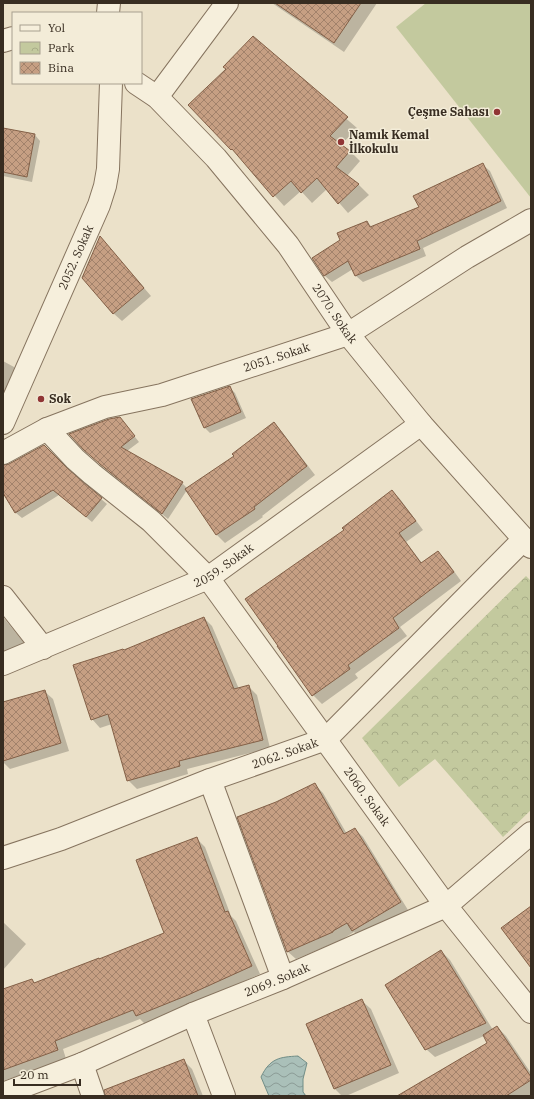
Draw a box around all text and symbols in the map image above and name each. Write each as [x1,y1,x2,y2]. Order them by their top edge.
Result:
legend [12,12,142,84]
text: Yol [48,20,66,35]
text: Park [48,40,74,55]
text: Bina [48,60,74,75]
place label: Çeşme Sahası [408,104,489,119]
marker: Çeşme Sahası [492,107,502,117]
place label: Namık Kemal İlkokulu [349,127,429,156]
marker: Namık Kemal İlkokulu [336,137,346,147]
street label: 2052. Sokak [55,222,96,292]
street label: 2070. Sokak [309,281,361,346]
street label: 2051. Sokak [241,339,312,375]
place label: Sok [49,391,72,406]
marker: Sok [36,394,46,404]
street label: 2059. Sokak [191,540,256,590]
street label: 2062. Sokak [250,734,320,772]
street label: 2060. Sokak [341,764,394,829]
street label: 2069. Sokak [242,959,312,1000]
scale bar [14,1061,80,1087]
text: 20 m [20,1067,49,1082]

